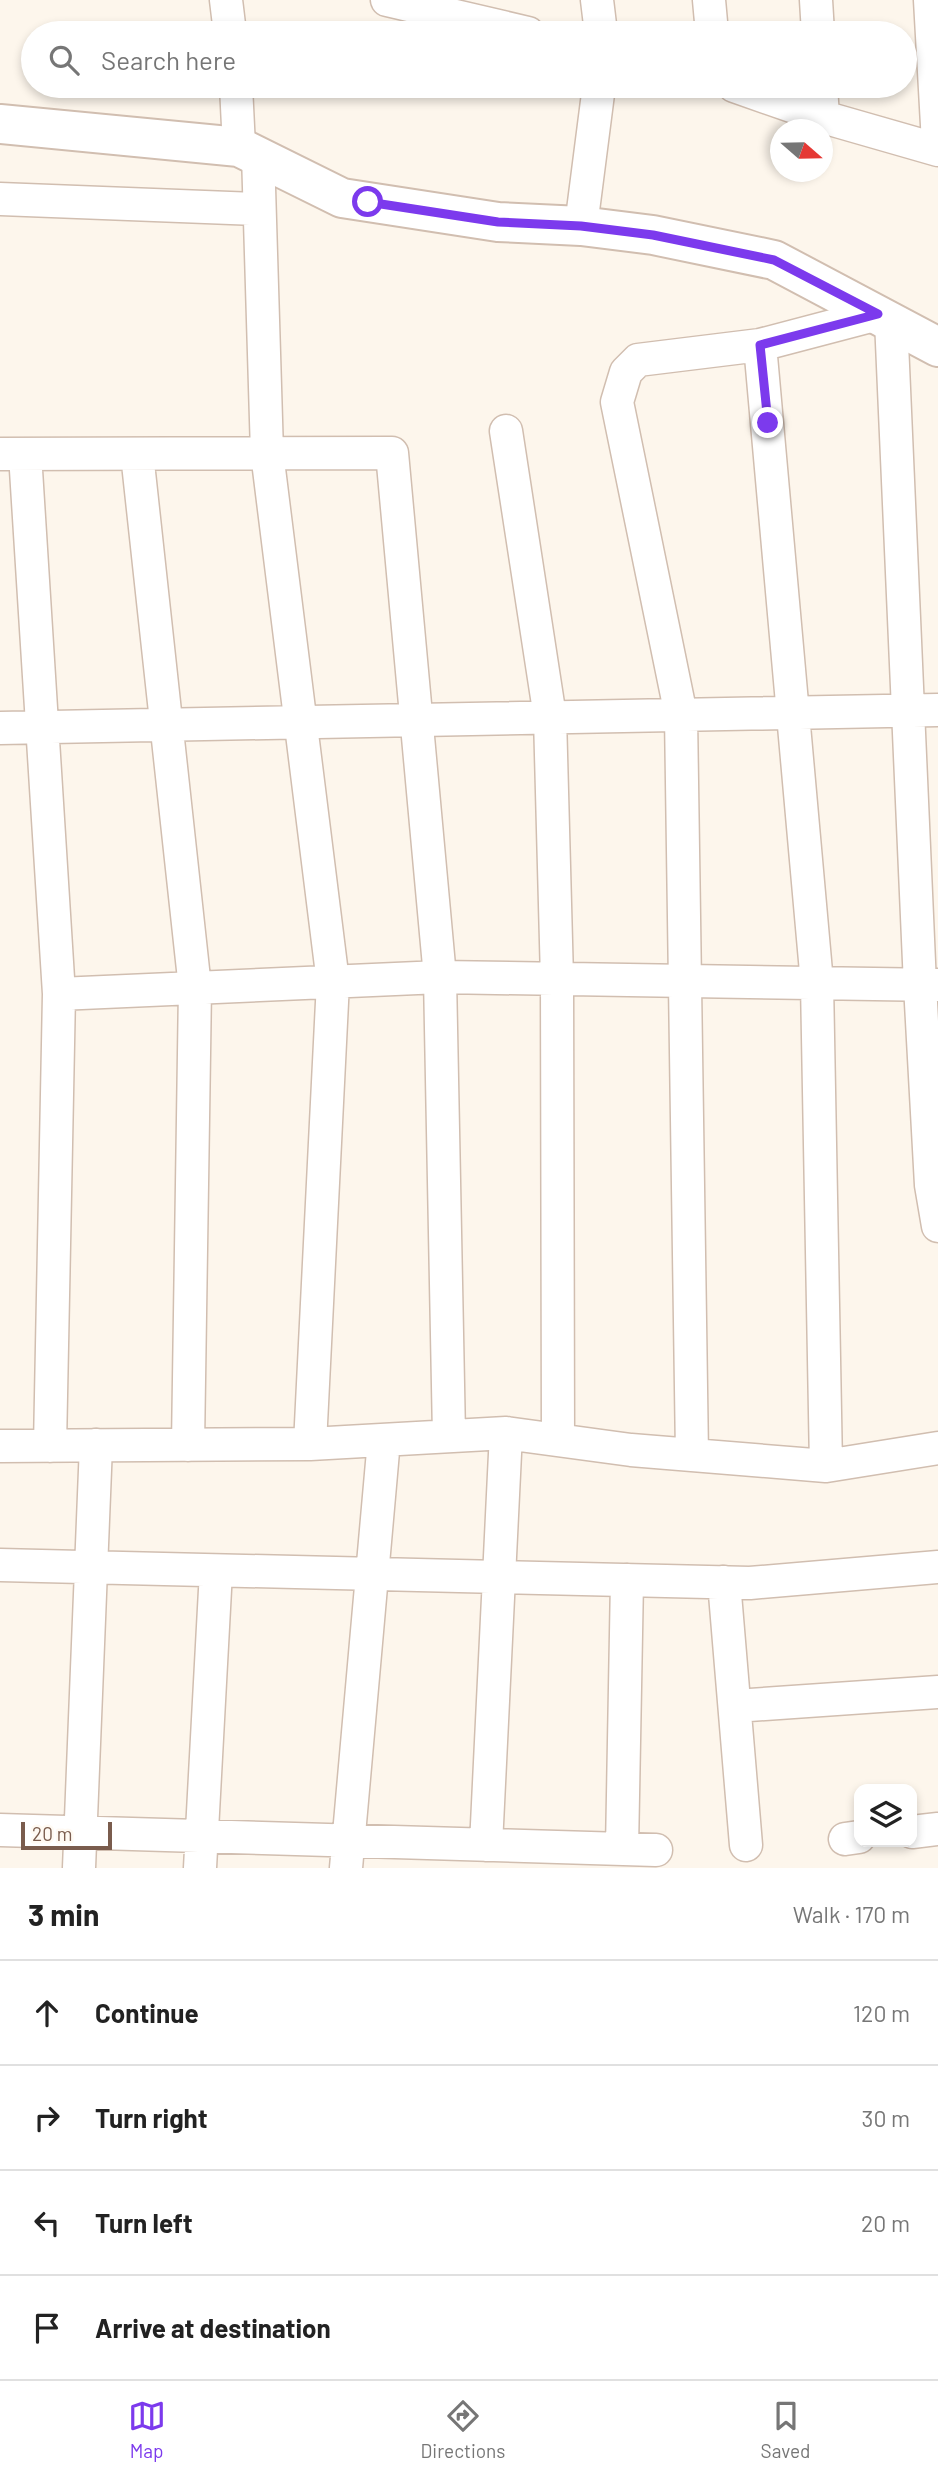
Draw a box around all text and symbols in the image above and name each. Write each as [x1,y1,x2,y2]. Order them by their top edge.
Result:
search box [21,21,917,98]
icon: search [45,41,83,79]
text: Search here [101,44,236,75]
north arrow [770,119,833,182]
route start [352,186,383,217]
route end [752,407,783,438]
map controls [854,1784,917,1847]
button: layers [854,1784,917,1847]
scale bar [21,1819,112,1851]
text: 20 m [32,1822,72,1845]
text: 3 min [28,1896,99,1932]
text: Walk · 170 m [793,1900,910,1928]
icon: ahead [28,1994,66,2032]
text: Continue [95,1997,199,2028]
text: 120 m [853,1999,910,2027]
icon: right [28,2099,66,2137]
text: Turn right [95,2102,208,2133]
text: 30 m [862,2104,910,2132]
icon: left [28,2204,66,2242]
text: Turn left [95,2207,193,2238]
text: 20 m [861,2209,910,2237]
icon: arrive [28,2309,66,2347]
text: Arrive at destination [95,2312,331,2343]
tab: Map [128,2397,166,2462]
tab: Directions [421,2397,506,2462]
tab: Saved [761,2397,810,2462]

